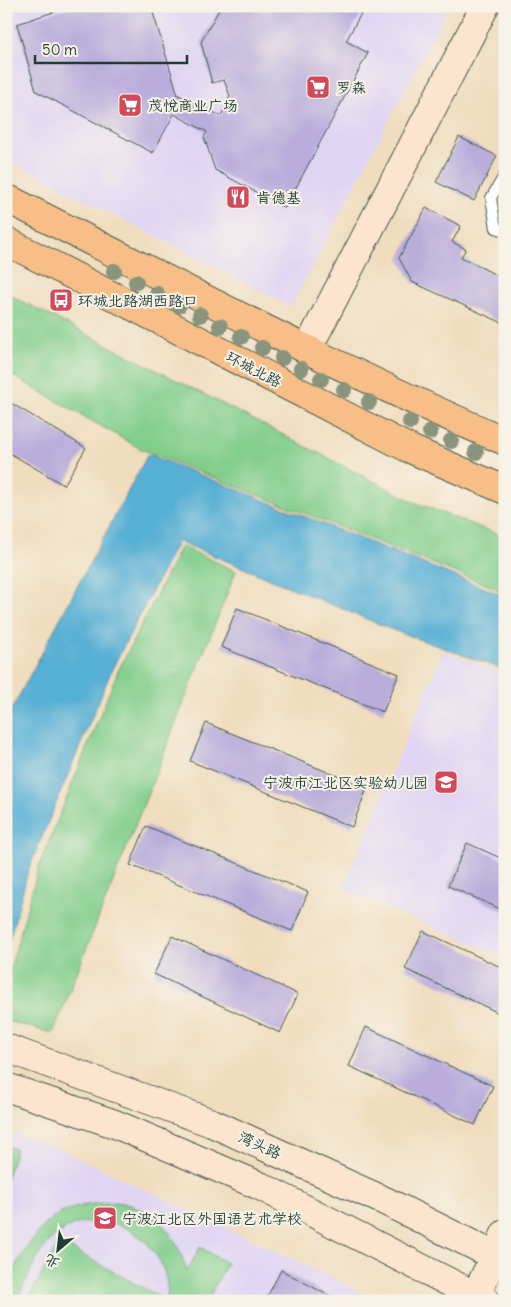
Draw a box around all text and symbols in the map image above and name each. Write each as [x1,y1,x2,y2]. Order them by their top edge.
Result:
scale bar [35,32,188,64]
text: 50 m [42,40,77,59]
supermarket icon: 罗森 [305,74,331,100]
place label: 罗森 [336,78,366,97]
supermarket icon: 茂悦商业广场 [117,92,143,118]
place label: 茂悦商业广场 [148,96,238,115]
restaurant icon: 肯德基 [225,184,251,210]
place label: 肯德基 [256,188,301,207]
bus stop icon: 环城北路湖西路口 [48,287,74,313]
place label: 环城北路湖西路口 [78,291,198,310]
street label: 环城北路 [223,347,285,391]
school or university icon: 宁波市江北区实验幼儿园 [433,769,459,795]
place label: 宁波市江北区实验幼儿园 [263,773,428,792]
street label: 湾头路 [236,1127,284,1163]
school or university icon: 宁波江北区外国语艺术学校 [92,1205,118,1231]
place label: 宁波江北区外国语艺术学校 [122,1209,302,1228]
north arrow [32,1224,82,1274]
text: 北 [41,1250,62,1273]

